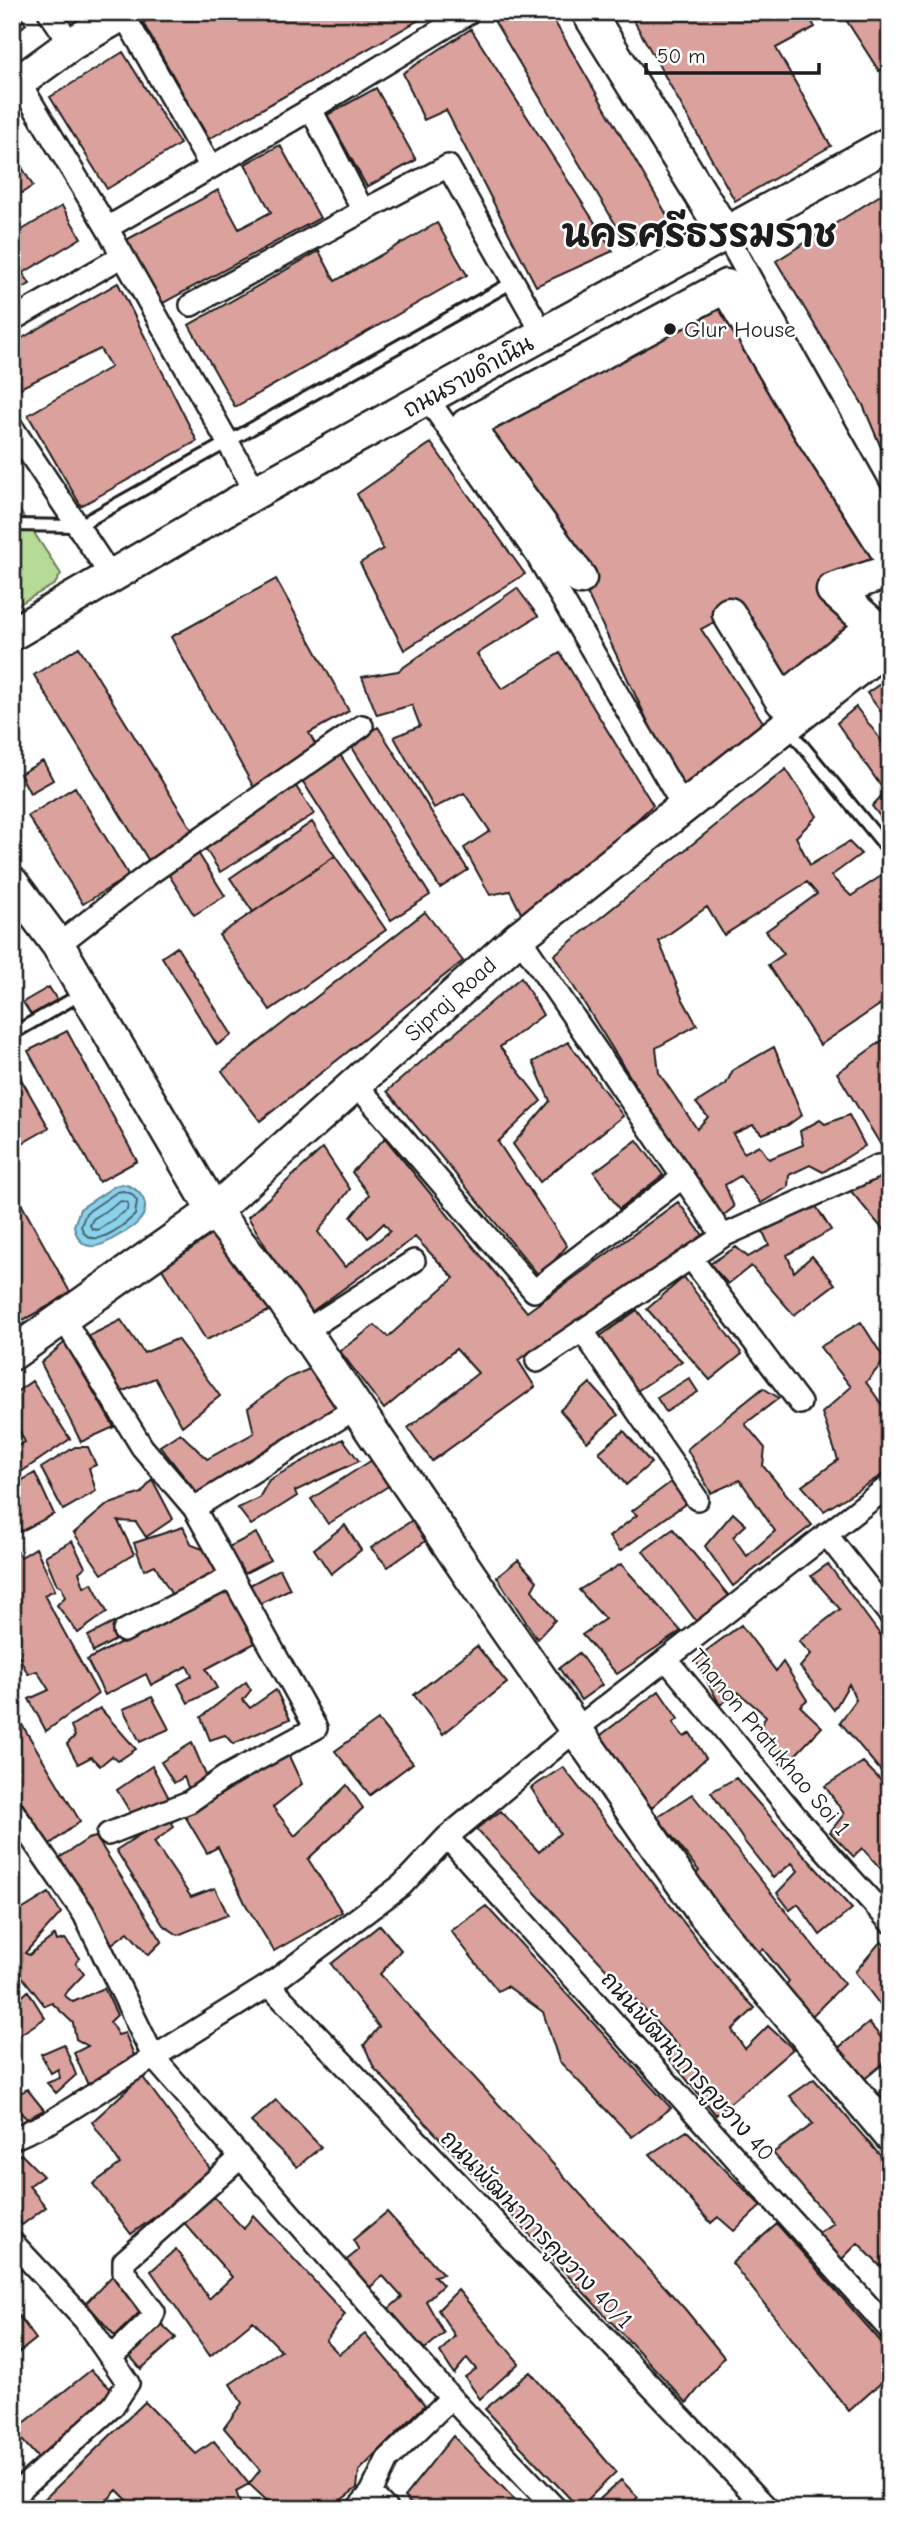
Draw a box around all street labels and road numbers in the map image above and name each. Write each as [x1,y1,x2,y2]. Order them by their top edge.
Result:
street label: ถนนราขดำเนิน [397,327,538,423]
street label: Sipraj Road [399,951,502,1047]
street label: Thanon Pratukhao Soi 1 [684,1644,856,1841]
street label: ถนนพัฒนาการคูขวาง 40 [592,1966,780,2169]
street label: ถนนพัฒนาการคูขวาง 40/1 [432,2125,638,2337]

